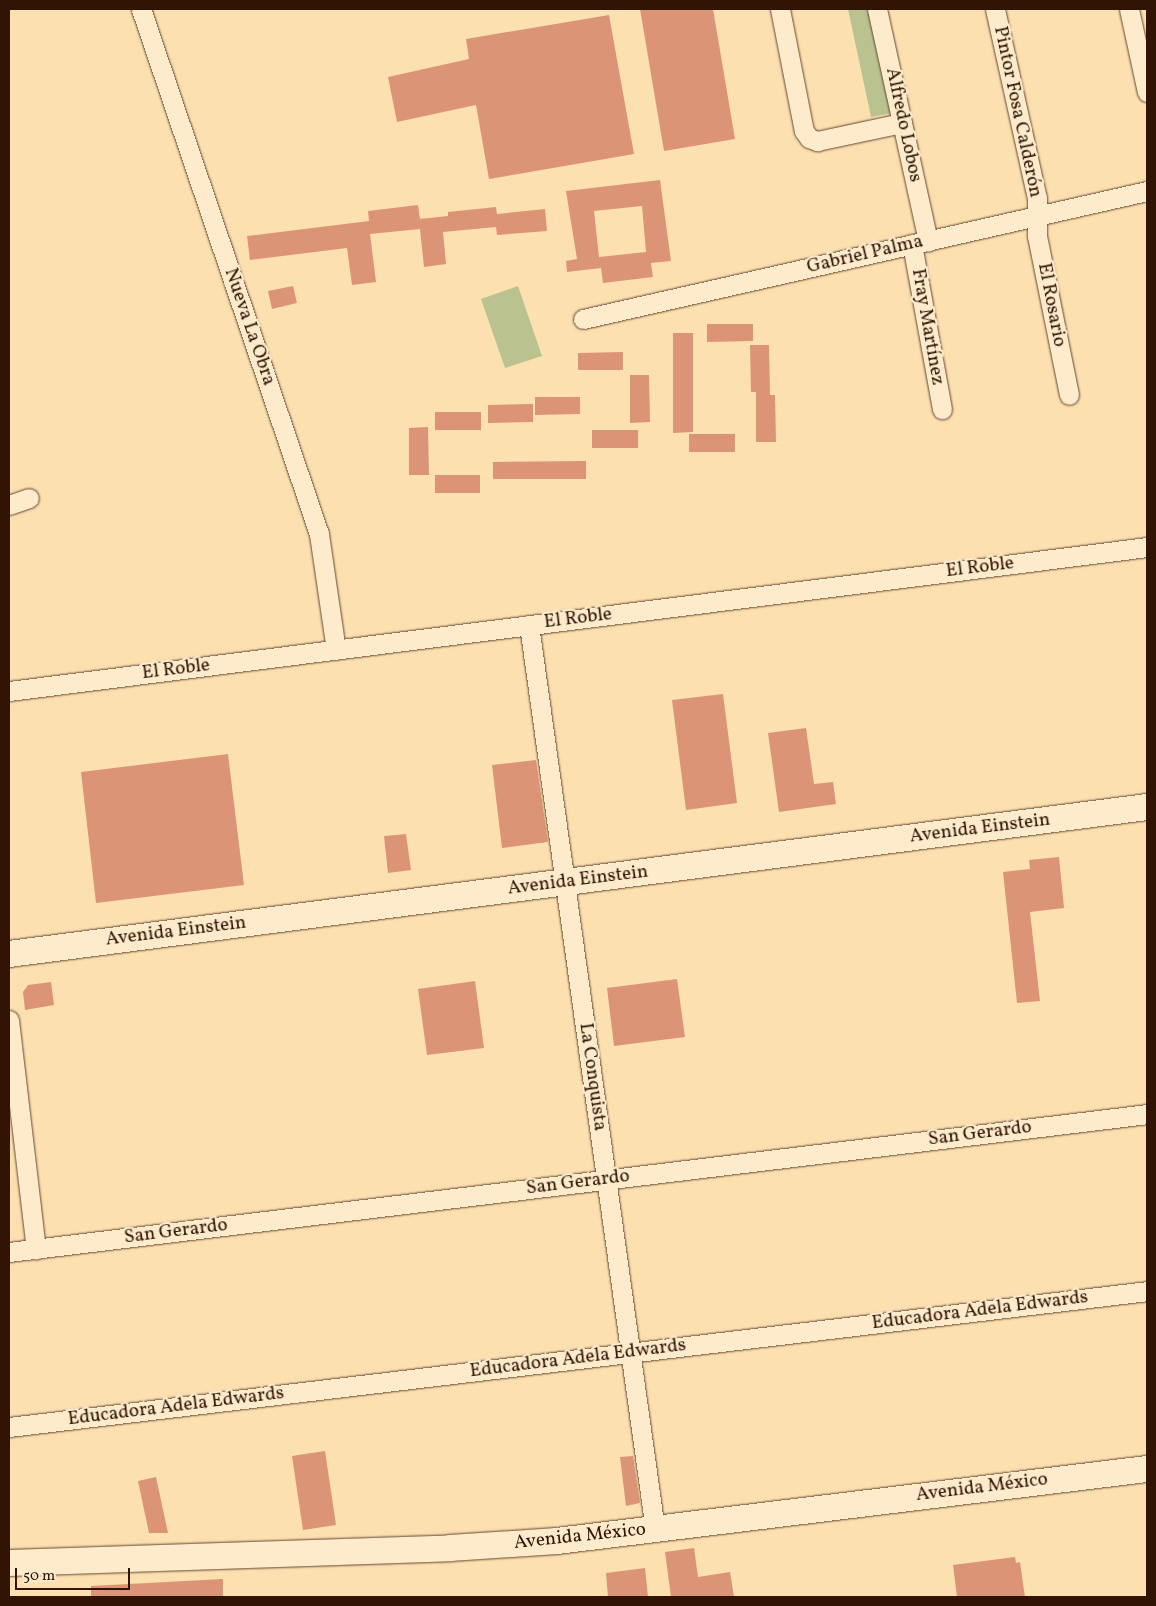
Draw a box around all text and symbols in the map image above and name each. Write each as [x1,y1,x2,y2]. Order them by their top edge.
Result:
street label: Pintor Fosa Calderón [988,24,1046,200]
street label: Alfredo Lobos [880,66,926,184]
street label: Gabriel Palma [805,231,925,279]
street label: El Rosario [1032,261,1070,349]
street label: Nueva La Obra [218,265,280,389]
street label: Fray Martínez [905,267,949,387]
street label: El Roble [945,553,1015,583]
street label: El Roble [543,604,613,634]
street label: El Roble [141,655,211,685]
street label: Avenida Einstein [908,809,1052,849]
street label: Avenida Einstein [506,861,650,901]
street label: Avenida Einstein [104,912,248,952]
street label: La Conquista [573,1022,611,1132]
street label: San Gerardo [927,1116,1033,1152]
street label: San Gerardo [525,1165,631,1201]
street label: San Gerardo [123,1214,229,1250]
street label: Educadora Adela Edwards [871,1286,1089,1336]
street label: Educadora Adela Edwards [469,1334,687,1384]
street label: Educadora Adela Edwards [67,1382,285,1432]
street label: Avenida México [915,1469,1049,1507]
street label: Avenida México [513,1519,647,1555]
scale bar [18,1558,132,1590]
text: 50 m [23,1566,55,1587]

